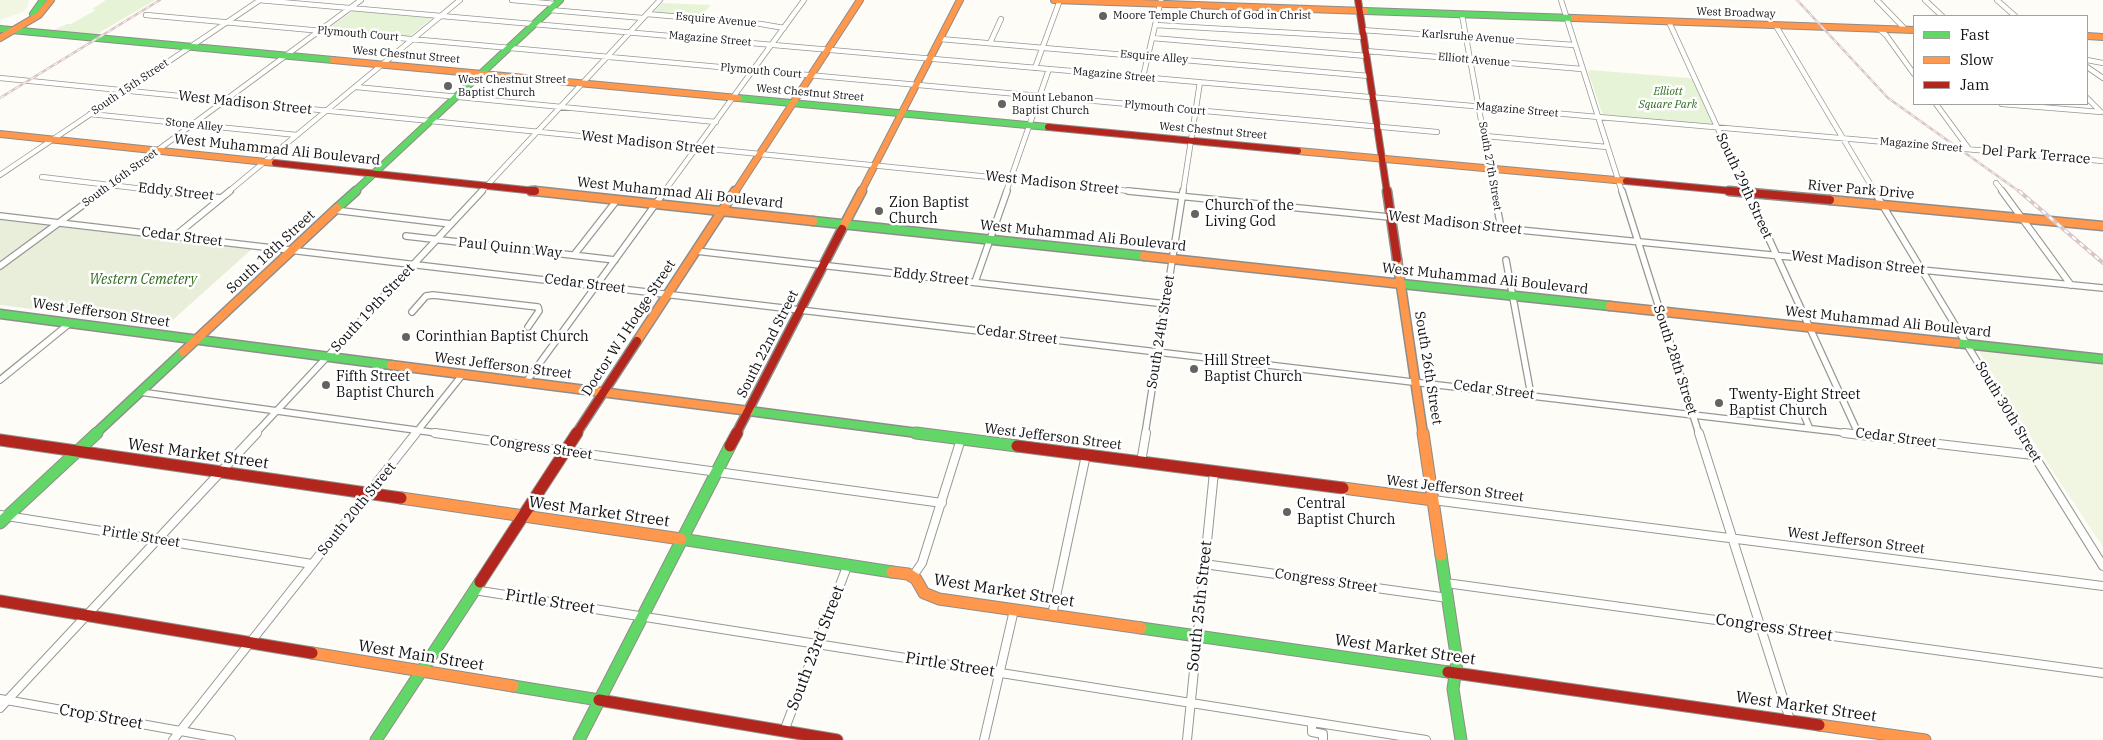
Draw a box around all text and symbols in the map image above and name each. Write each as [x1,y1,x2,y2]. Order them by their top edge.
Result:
street label: West Broadway [1696,5,1776,21]
place label: Moore Temple Church of God in Christ [1113,9,1311,23]
street label: Esquire Avenue [675,10,757,30]
marker: Moore Temple Church of God in Christ [1097,10,1109,22]
legend [1913,15,2088,105]
street label: Plymouth Court [317,24,399,44]
text: Fast [1960,25,1990,44]
street label: Karlsruhe Avenue [1421,27,1515,47]
street label: Magazine Street [668,29,752,49]
street label: West Chestnut Street [352,44,460,66]
street label: Esquire Alley [1119,47,1189,67]
street label: Elliott Avenue [1437,50,1511,70]
text: Slow [1960,50,1993,69]
street label: South 15th Street [89,56,171,118]
street label: Plymouth Court [720,61,802,81]
street label: Magazine Street [1072,65,1156,85]
place label: West Chestnut Street Baptist Church [458,73,566,99]
text: Jam [1960,75,1989,94]
marker: West Chestnut Street Baptist Church [442,80,454,92]
street label: West Chestnut Street [756,82,864,104]
park label: Elliott Square Park [1639,85,1697,111]
street label: West Madison Street [177,88,313,118]
place label: Mount Lebanon Baptist Church [1012,91,1093,117]
marker: Mount Lebanon Baptist Church [996,98,1008,110]
street label: Plymouth Court [1124,98,1206,118]
street label: Magazine Street [1475,100,1559,120]
street label: Stone Alley [165,115,223,135]
street label: West Chestnut Street [1159,120,1267,142]
street label: South 27th Street [1476,120,1504,212]
street label: West Madison Street [580,128,716,158]
street label: South 29th Street [1712,130,1776,242]
street label: West Muhammad Ali Boulevard [173,131,381,169]
street label: Magazine Street [1879,135,1963,155]
street label: Del Park Terrace [1981,142,2091,168]
street label: South 16th Street [80,146,160,210]
street label: West Madison Street [984,168,1120,198]
street label: West Muhammad Ali Boulevard [576,174,784,212]
street label: River Park Drive [1807,177,1915,203]
street label: Eddy Street [137,180,215,204]
place label: Zion Baptist Church [889,195,969,228]
place label: Church of the Living God [1205,198,1294,230]
marker: Zion Baptist Church [873,205,885,217]
street label: South 18th Street [223,207,319,297]
marker: Church of the Living God [1189,208,1201,220]
street label: West Madison Street [1387,208,1523,238]
street label: West Muhammad Ali Boulevard [979,217,1187,255]
street label: Cedar Street [141,224,223,250]
street label: Paul Quinn Way [457,234,563,262]
street label: West Madison Street [1790,248,1926,278]
street label: Doctor W J Hodge Street [579,257,679,399]
street label: South 19th Street [328,260,418,356]
street label: West Muhammad Ali Boulevard [1381,260,1589,298]
street label: Eddy Street [892,265,970,289]
street label: Cedar Street [544,271,626,297]
park label: Western Cemetery [89,272,197,288]
street label: South 24th Street [1144,274,1178,390]
street label: South 22nd Street [734,287,802,401]
street label: West Jefferson Street [31,295,171,331]
street label: South 28th Street [1649,303,1701,417]
street label: West Muhammad Ali Boulevard [1784,303,1992,341]
street label: South 26th Street [1411,310,1445,426]
street label: Cedar Street [976,322,1058,348]
place label: Corinthian Baptist Church [416,329,589,345]
marker: Corinthian Baptist Church [400,331,412,343]
street label: West Jefferson Street [433,349,573,383]
place label: Hill Street Baptist Church [1204,353,1303,386]
street label: South 30th Street [1971,358,2045,466]
marker: Hill Street Baptist Church [1188,363,1200,375]
place label: Fifth Street Baptist Church [336,369,435,402]
street label: Cedar Street [1453,377,1535,403]
marker: Fifth Street Baptist Church [320,379,332,391]
place label: Twenty-Eight Street Baptist Church [1729,387,1860,420]
marker: Twenty-Eight Street Baptist Church [1713,397,1725,409]
street label: West Jefferson Street [983,420,1123,454]
street label: Cedar Street [1855,425,1937,451]
street label: Congress Street [489,432,593,464]
street label: West Market Street [126,435,270,473]
street label: South 20th Street [314,459,400,559]
street label: West Jefferson Street [1385,472,1525,506]
street label: West Market Street [527,493,671,531]
place label: Central Baptist Church [1297,496,1396,528]
marker: Central Baptist Church [1281,506,1293,518]
street label: Pirtle Street [101,523,181,551]
street label: West Jefferson Street [1786,524,1926,558]
street label: South 25th Street [1184,540,1216,672]
street label: Congress Street [1274,565,1378,597]
street label: West Market Street [932,570,1076,612]
street label: South 23rd Street [783,583,849,713]
street label: Pirtle Street [504,585,596,619]
street label: Congress Street [1714,610,1834,646]
street label: West Market Street [1333,631,1477,669]
street label: West Main Street [357,637,485,675]
street label: Pirtle Street [904,648,996,682]
street label: West Market Street [1734,688,1878,726]
street label: Crop Street [58,700,144,734]

